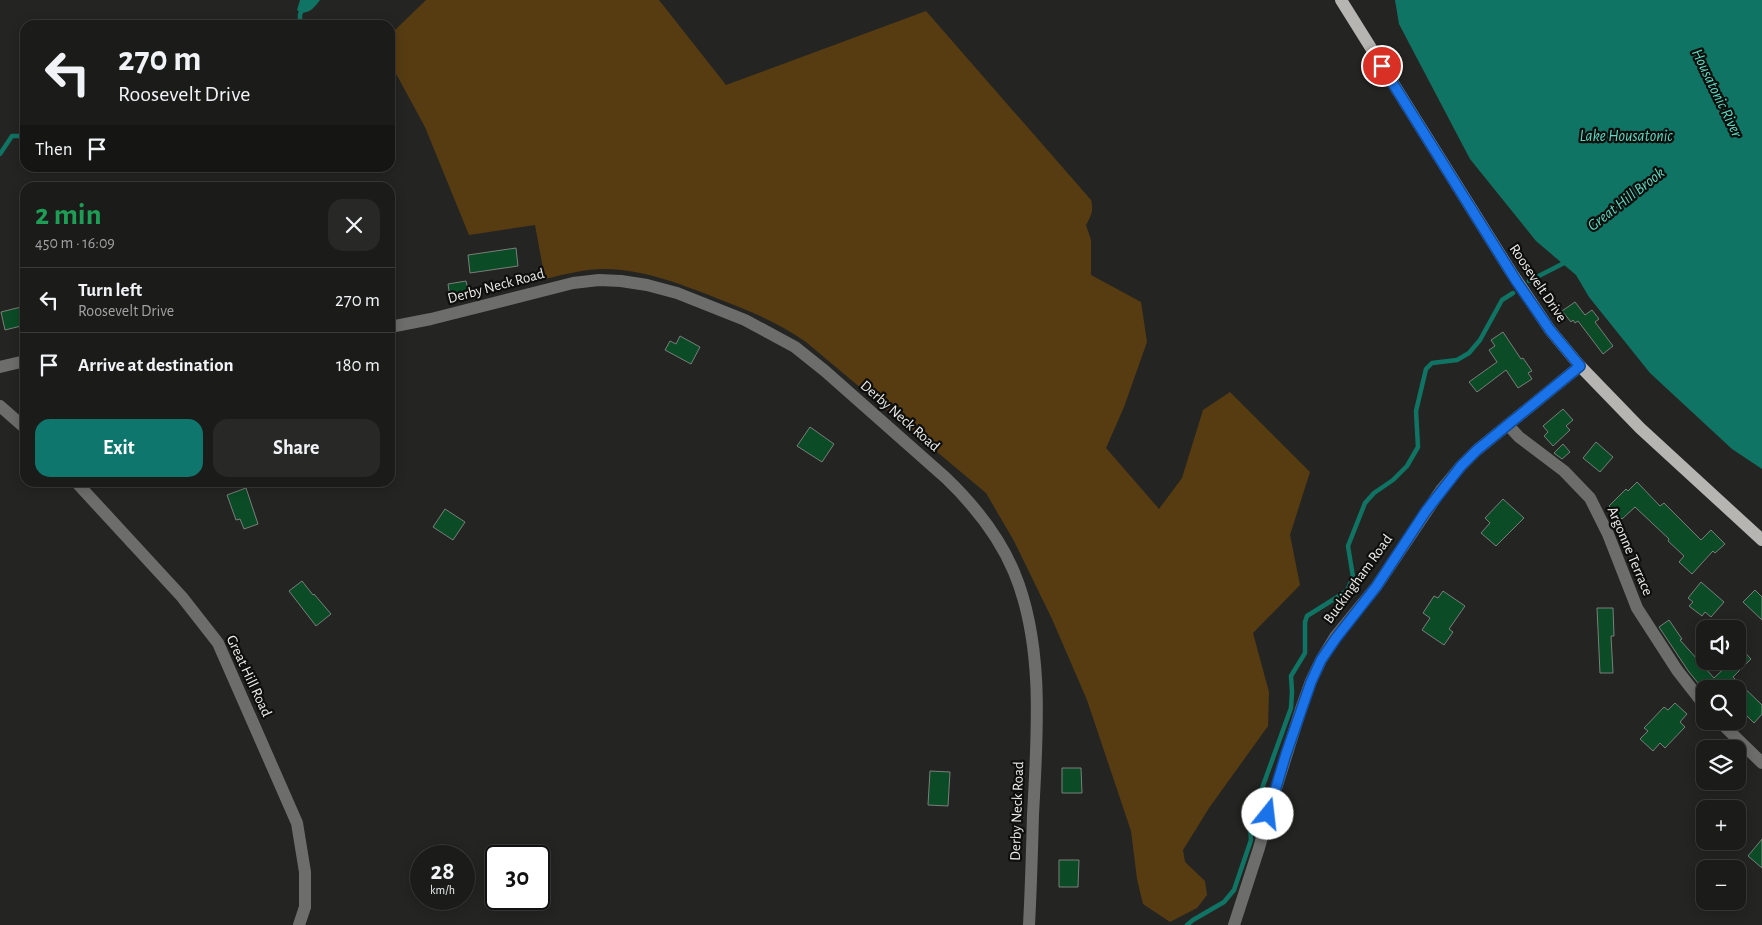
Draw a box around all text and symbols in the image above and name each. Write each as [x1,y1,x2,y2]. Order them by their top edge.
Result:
icon: left [35,40,100,105]
text: 270 m [118,42,201,77]
pin [1361,45,1403,87]
water label: Housatonic River [1689,46,1746,140]
icon: arrive [1368,52,1396,80]
text: Roosevelt Drive [118,83,250,105]
water label: Lake Housatonic [1579,128,1673,144]
icon: arrive [83,135,111,163]
text: Then [35,140,73,159]
water label: Great Hill Brook [1585,164,1667,234]
button: close [328,199,380,251]
text: 2 min [35,200,102,230]
text: 450 m · 16:09 [35,235,115,251]
street label: Roosevelt Drive [1507,241,1569,325]
street label: Derby Neck Road [446,266,546,306]
text: Turn left [78,281,142,300]
icon: left [35,286,63,314]
text: 270 m [335,291,380,310]
text: Roosevelt Drive [78,303,174,319]
icon: arrive [35,351,63,379]
text: Arrive at destination [78,356,234,375]
text: 180 m [336,356,380,375]
street label: Derby Neck Road [857,378,943,454]
button: Exit [35,419,203,477]
button: Share [213,419,380,477]
street label: Argonne Terrace [1605,504,1656,598]
street label: Buckingham Road [1321,532,1395,626]
map controls [1696,620,1746,910]
button: sound [1696,620,1746,670]
street label: Great Hill Road [224,633,275,719]
button: search [1696,680,1746,730]
button: layers [1696,740,1746,790]
street label: Derby Neck Road [1008,761,1026,861]
position arrow [1241,787,1293,839]
button: + [1696,800,1746,850]
speed limit sign: 30 [485,845,550,910]
text: 28 [430,859,455,884]
button: − [1696,860,1746,910]
text: km/h [430,884,455,896]

